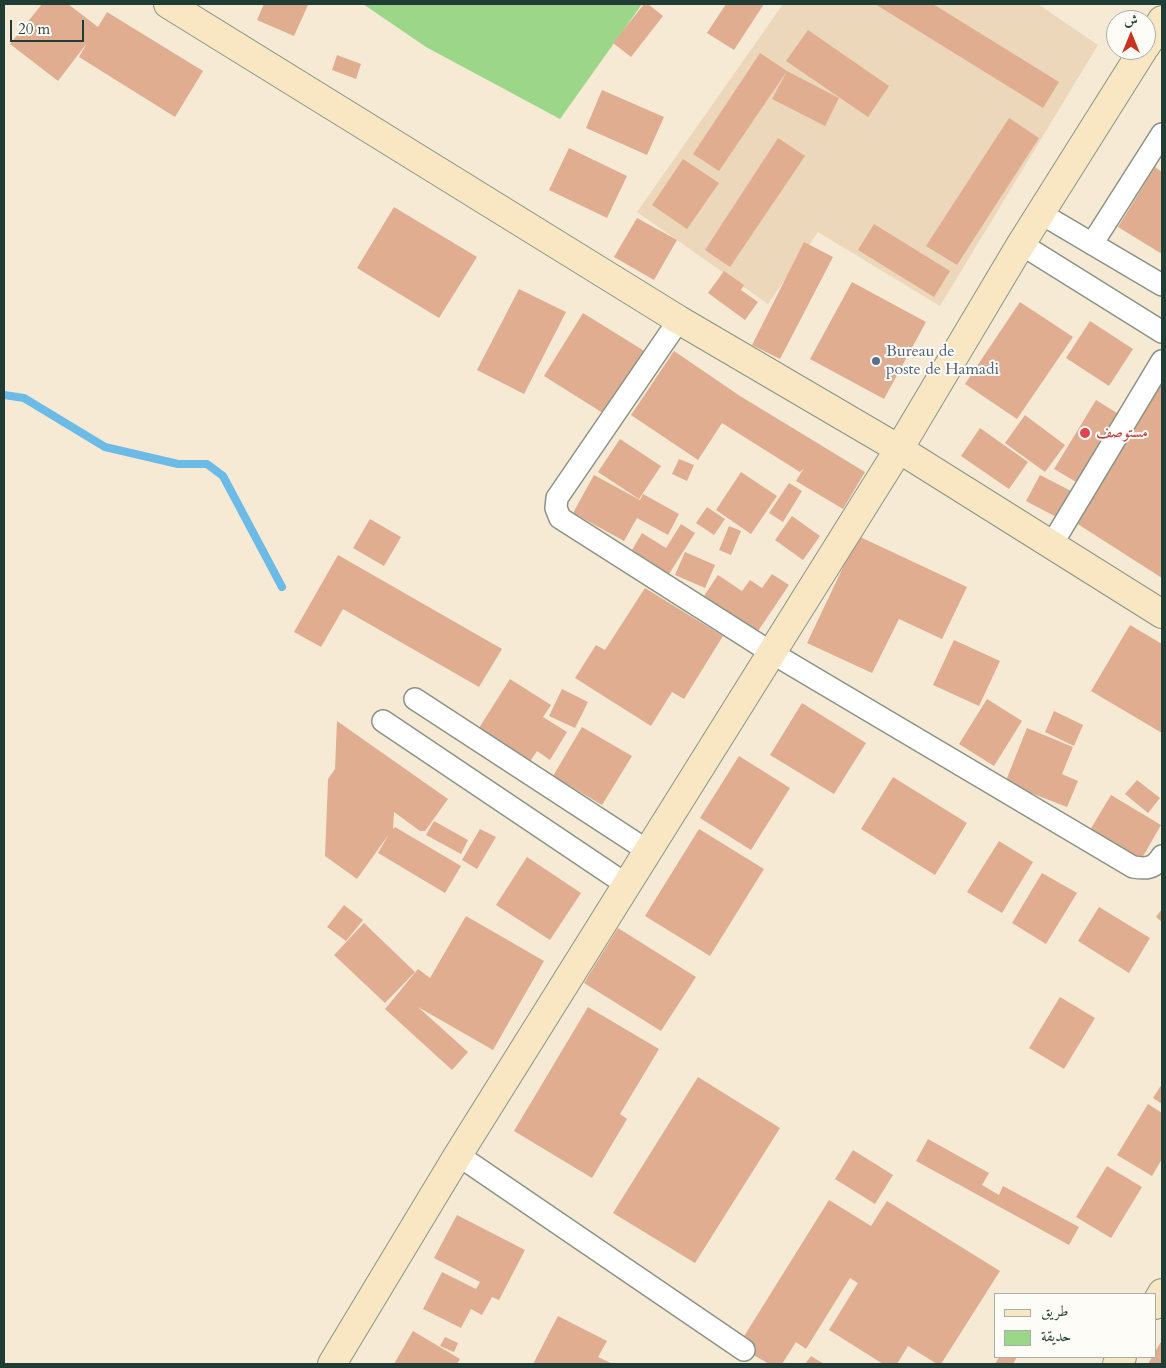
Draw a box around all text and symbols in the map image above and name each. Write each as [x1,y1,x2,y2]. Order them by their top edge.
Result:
scale bar [12,10,86,42]
north arrow [1106,10,1156,60]
text: ش [1124,11,1138,30]
text: 20 m [18,19,50,39]
place label: Bureau de poste de Hamadi [886,342,999,380]
marker: Bureau de poste de Hamadi [870,355,882,367]
place label: مستوصف [1096,423,1148,443]
marker: مستوصف [1078,426,1092,440]
legend [994,1293,1156,1358]
text: طريق [1041,1301,1068,1321]
text: حديقة [1041,1326,1071,1346]

